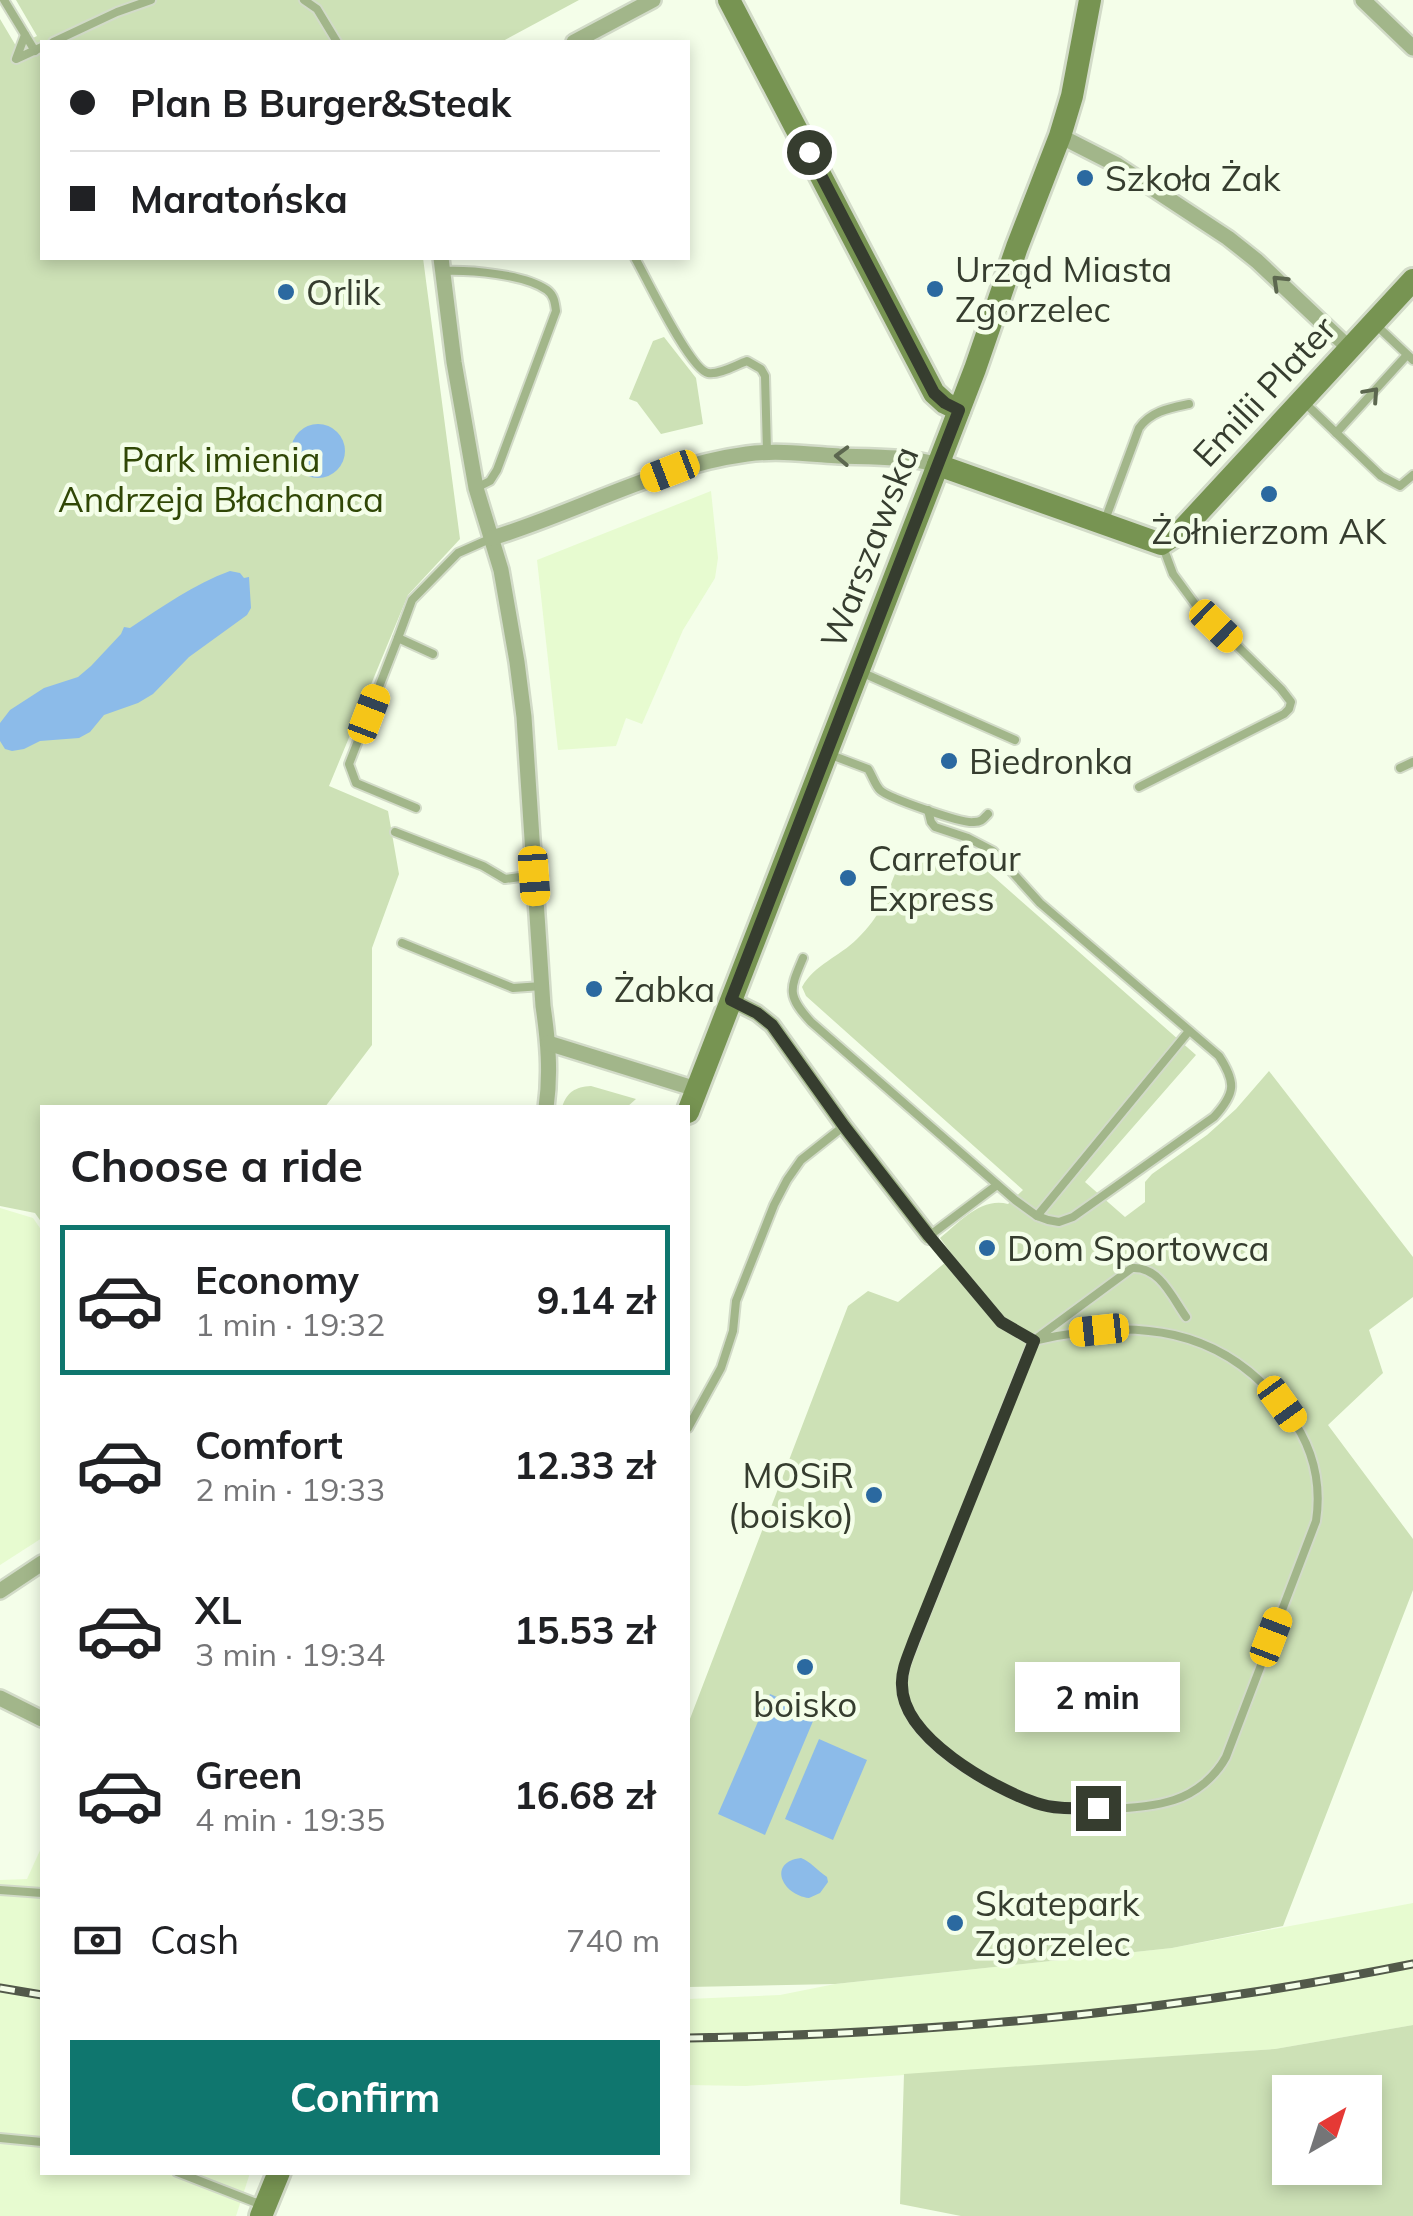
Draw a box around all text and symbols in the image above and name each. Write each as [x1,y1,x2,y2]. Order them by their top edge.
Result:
text: Plan B Burger&Steak [130,79,511,127]
route start [787,130,832,175]
place label: Szkoła Żak [1105,156,1281,200]
marker: Szkoła Żak [1074,167,1096,189]
text: Maratońska [130,175,348,223]
place label: Urząd Miasta Zgorzelec [955,247,1172,331]
place label: Orlik [306,270,381,314]
one-way arrow [1273,276,1291,294]
marker: Urząd Miasta Zgorzelec [924,278,946,300]
marker: Orlik [275,281,297,303]
street label: Emilii Plater [1183,306,1345,475]
one-way arrow [1360,387,1378,406]
park label: Park imienia Andrzeja Błachanca [58,437,384,521]
street label: Warszawska [810,440,928,654]
one-way arrow [833,445,849,466]
car [637,446,703,496]
marker: Żołnierzom AK [1258,483,1280,505]
place label: Żołnierzom AK [1152,509,1387,553]
car [1184,594,1248,658]
car [344,681,394,747]
place label: Biedronka [969,739,1133,783]
marker: Biedronka [938,750,960,772]
place label: Carrefour Express [868,836,1021,920]
car [517,845,551,907]
marker: Carrefour Express [837,867,859,889]
place label: Żabka [614,967,715,1011]
marker: Żabka [583,978,605,1000]
text: Choose a ride [70,1137,363,1193]
place label: Dom Sportowca [1007,1226,1270,1270]
marker: Dom Sportowca [976,1237,998,1259]
icon: car [75,1255,165,1345]
text: Economy [195,1256,359,1304]
text: 9.14 zł [537,1276,655,1324]
text: 1 min · 19:32 [195,1304,385,1344]
car [1068,1312,1130,1348]
car [1252,1371,1312,1437]
icon: car [75,1420,165,1510]
text: Comfort [195,1421,343,1469]
text: 12.33 zł [514,1441,655,1489]
place label: MOSiR (boisko) [728,1453,854,1537]
text: 2 min · 19:33 [195,1469,385,1509]
marker: MOSiR (boisko) [863,1484,885,1506]
icon: car [75,1585,165,1675]
text: XL [195,1586,242,1634]
car [1246,1604,1296,1670]
text: 15.53 zł [514,1606,655,1654]
text: 3 min · 19:34 [195,1634,385,1674]
marker: boisko [794,1656,816,1678]
callout: 2 min [1016,1663,1180,1733]
text: 2 min [1055,1677,1140,1717]
place label: boisko [753,1682,857,1726]
icon: car [75,1750,165,1840]
text: Green [195,1751,302,1799]
text: 16.68 zł [514,1771,655,1819]
route end [1076,1786,1121,1831]
text: 4 min · 19:35 [195,1799,385,1839]
place label: Skatepark Zgorzelec [975,1881,1140,1965]
marker: Skatepark Zgorzelec [944,1912,966,1934]
icon: cash [70,1913,125,1968]
text: Cash [150,1916,239,1964]
text: 740 m [566,1920,660,1960]
button: Confirm [70,2040,660,2155]
north arrow [1272,2075,1382,2185]
map controls [1272,2075,1382,2185]

